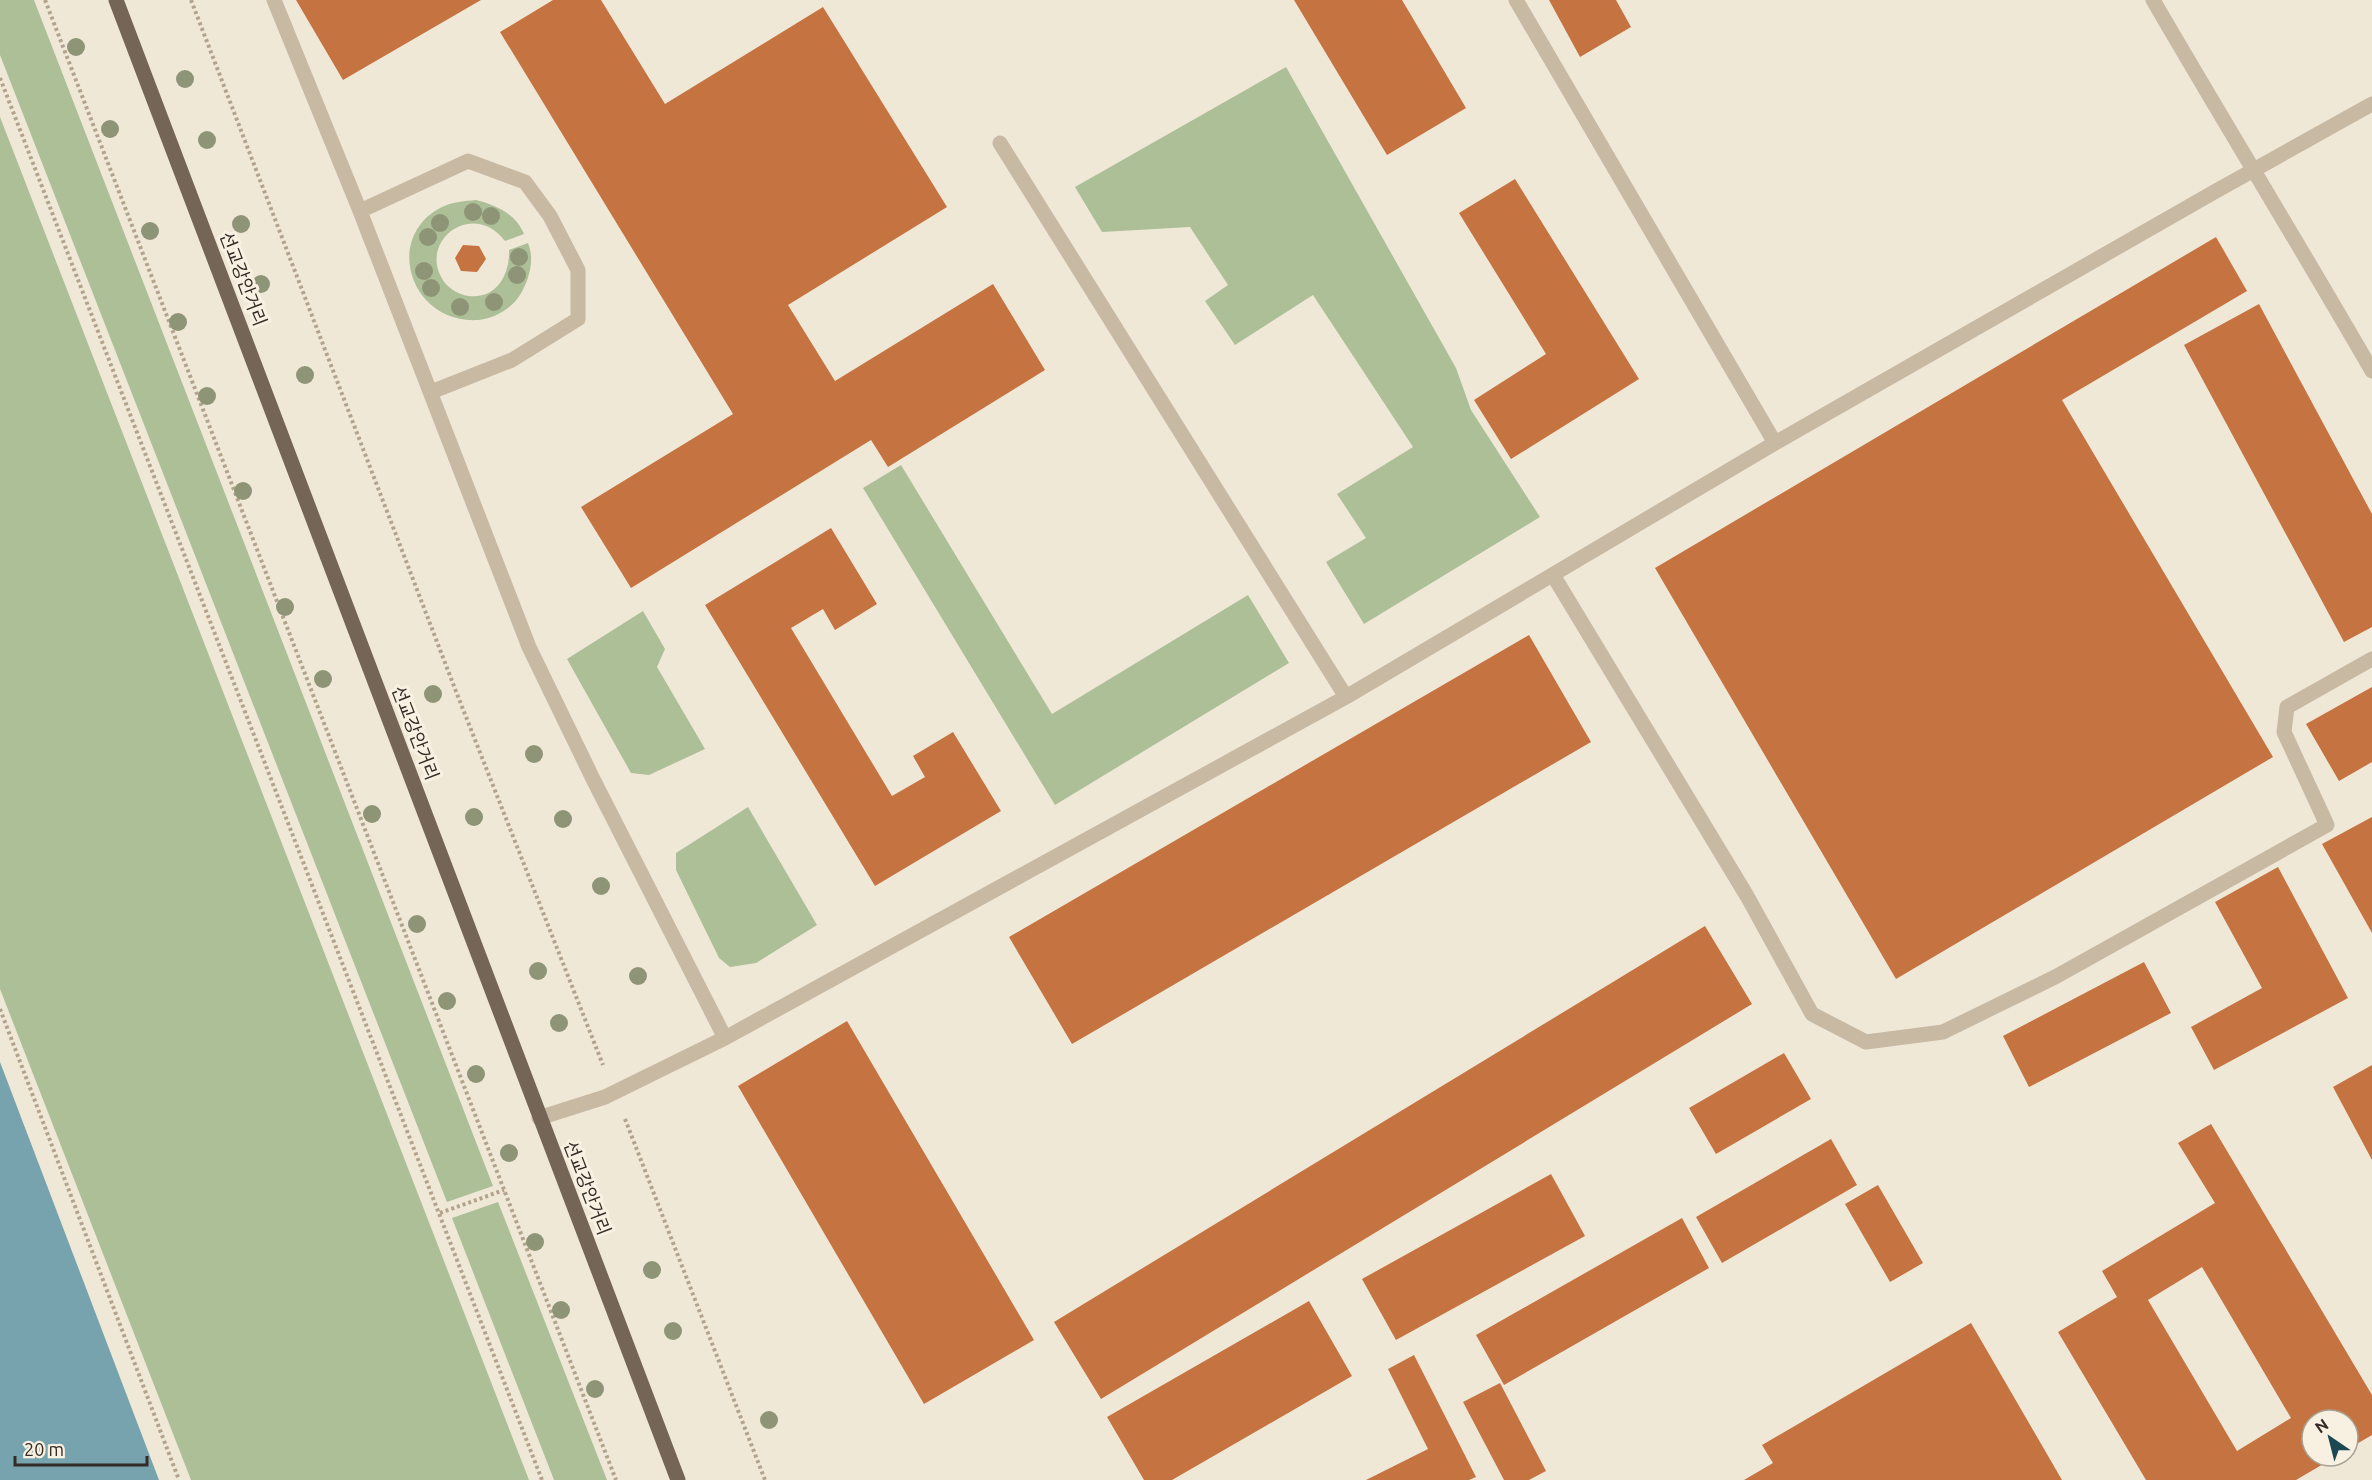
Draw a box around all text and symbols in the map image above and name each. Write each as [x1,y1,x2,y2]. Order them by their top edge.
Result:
street label: 선교강안거리 [217,229,271,329]
street label: 선교강안거리 [389,683,443,783]
street label: 선교강안거리 [561,1138,615,1238]
north arrow [2300,1408,2360,1468]
text: N [2311,1415,2331,1437]
scale bar [15,1429,147,1467]
text: 20 m [24,1439,64,1459]

